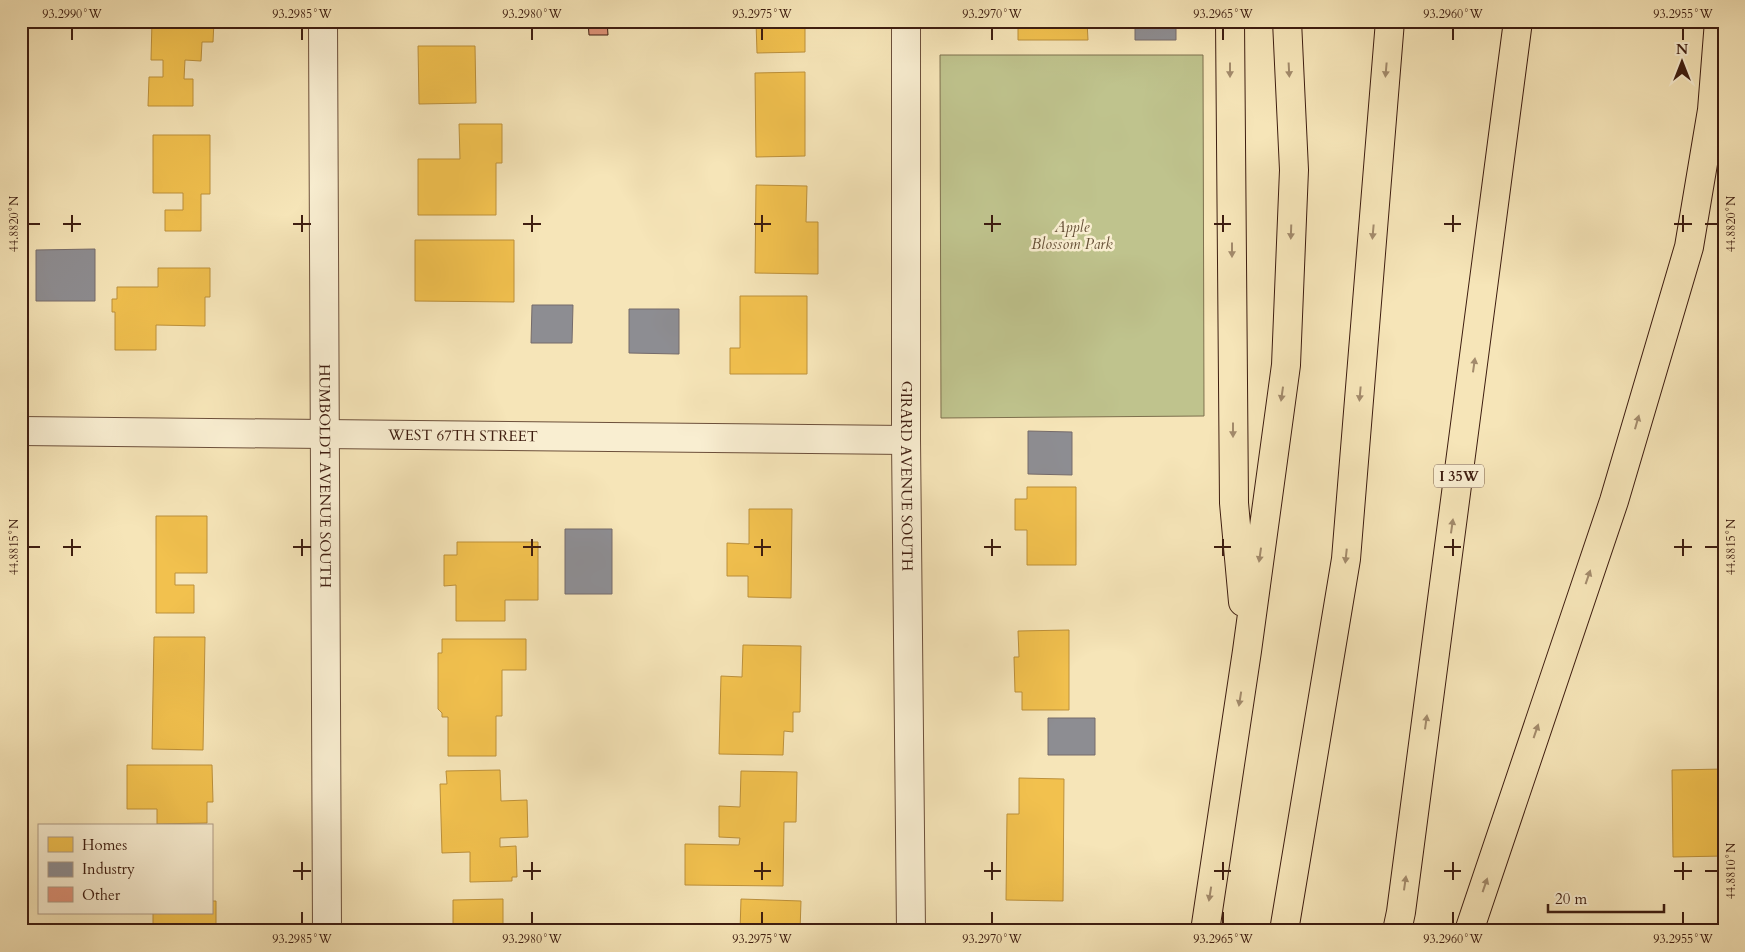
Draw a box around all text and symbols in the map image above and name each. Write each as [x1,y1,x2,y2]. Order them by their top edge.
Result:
text: 93.2990°W [42,6,102,22]
text: 93.2985°W [272,6,332,22]
text: 93.2980°W [502,6,562,22]
text: 93.2975°W [732,6,792,22]
text: 93.2970°W [962,6,1022,22]
text: 93.2965°W [1193,6,1253,22]
text: 93.2960°W [1423,6,1483,22]
text: 93.2955°W [1653,6,1713,22]
north arrow [1658,38,1708,88]
text: N [1676,40,1688,59]
one-way arrow [1226,62,1234,78]
one-way arrow [1286,62,1294,78]
one-way arrow [1382,62,1390,78]
text: 44.8820°N [6,195,22,252]
text: 44.8820°N [1723,195,1739,252]
park label: Apple Blossom Park [1031,217,1113,254]
one-way arrow [1369,224,1377,240]
one-way arrow [1287,225,1295,241]
one-way arrow [1228,242,1236,258]
one-way arrow [1470,356,1478,372]
street label: HUMBOLDT AVENUE SOUTH [315,364,335,589]
street label: GIRARD AVENUE SOUTH [896,381,917,572]
one-way arrow [1355,386,1363,402]
one-way arrow [1278,387,1286,403]
one-way arrow [1634,414,1642,429]
one-way arrow [1229,422,1237,438]
street label: WEST 67TH STREET [387,425,538,446]
road number: I 35W [1434,464,1484,488]
text: 44.8815°N [6,518,22,575]
one-way arrow [1448,518,1456,534]
text: 44.8815°N [1723,518,1739,575]
one-way arrow [1256,548,1264,564]
one-way arrow [1342,548,1350,564]
one-way arrow [1585,569,1593,584]
one-way arrow [1236,691,1244,707]
one-way arrow [1422,713,1430,729]
one-way arrow [1533,723,1541,738]
legend [38,824,212,914]
text: Homes [82,835,127,855]
text: 44.8810°N [1723,842,1739,899]
text: Industry [82,859,135,879]
one-way arrow [1401,874,1409,890]
one-way arrow [1481,877,1489,892]
scale bar [1548,882,1664,914]
text: Other [82,885,121,905]
one-way arrow [1206,887,1214,903]
text: 20 m [1555,889,1587,909]
text: 93.2985°W [272,931,332,947]
text: 93.2980°W [502,931,562,947]
text: 93.2975°W [732,931,792,947]
text: 93.2970°W [962,931,1022,947]
text: 93.2965°W [1193,931,1253,947]
text: 93.2960°W [1423,931,1483,947]
text: 93.2955°W [1653,931,1713,947]

